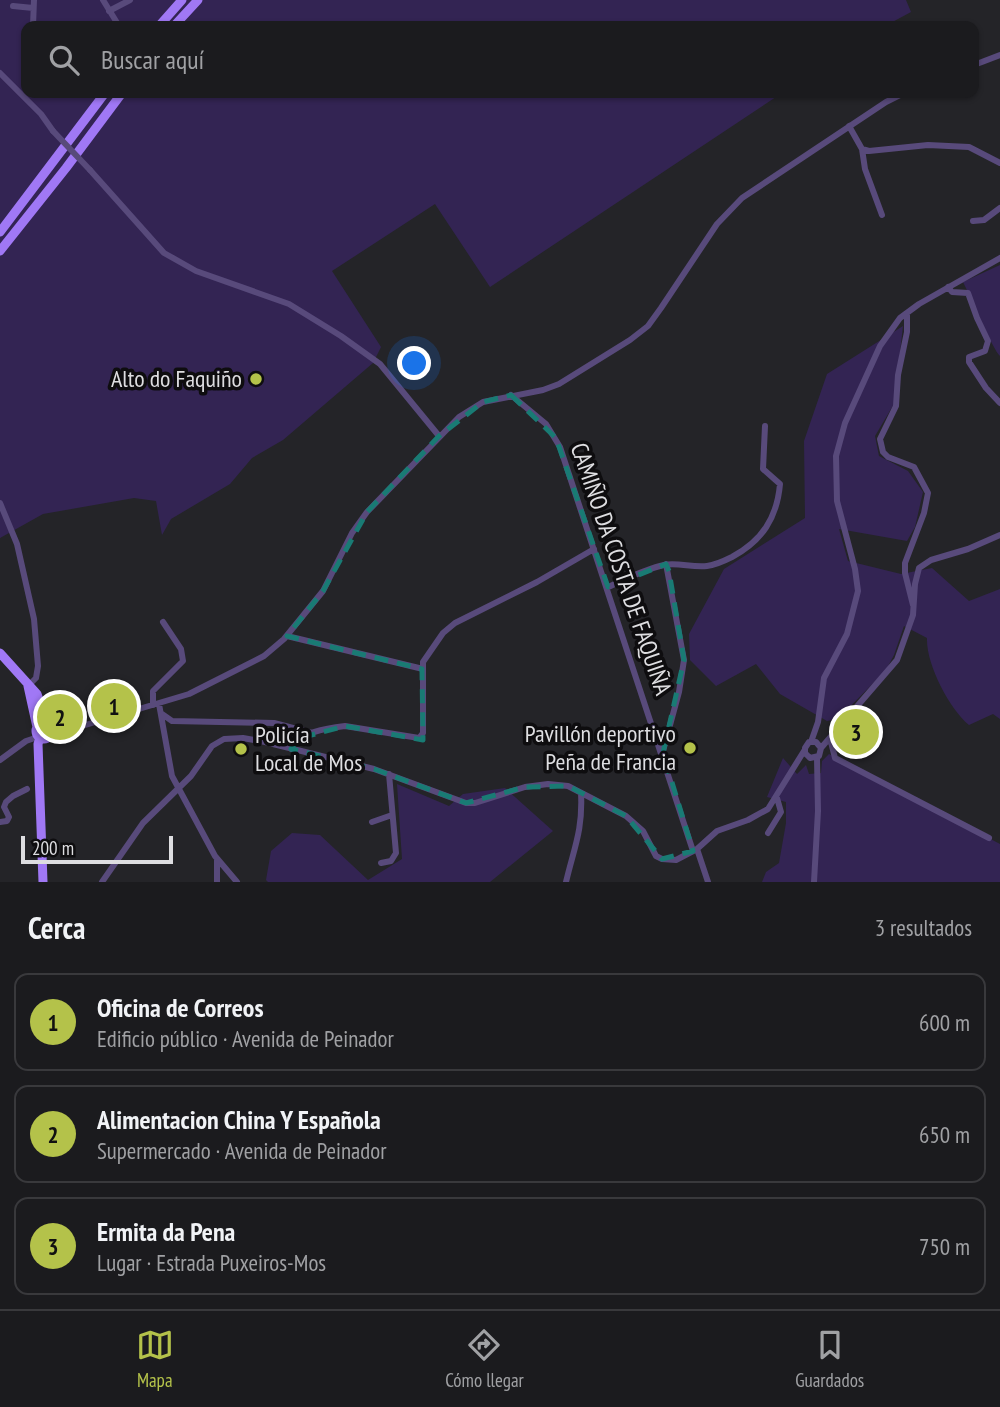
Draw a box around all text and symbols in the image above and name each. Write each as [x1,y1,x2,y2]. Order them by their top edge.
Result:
search box [21,21,979,98]
icon: search [45,41,83,79]
text: Buscar aquí [101,43,204,76]
your location [397,346,431,380]
place label: Alto do Faquiño [111,363,242,394]
marker: Alto do Faquiño [248,371,264,387]
street label: CAMIÑO DA COSTA DE FAQUIÑA [564,439,679,700]
pin: 1 [91,680,137,732]
pin: 2 [37,691,83,743]
pin: 3 [833,706,879,758]
place label: Pavillón deportivo Peña de Francia [525,718,676,777]
place label: Policía Local de Mos [255,719,362,778]
marker: Pavillón deportivo Peña de Francia [682,740,698,756]
marker: Policía Local de Mos [233,741,249,757]
scale bar [21,833,173,865]
text: 200 m [32,836,74,860]
text: Cerca [28,908,85,947]
text: 3 resultados [875,913,972,942]
text: Oficina de Correos [97,991,263,1024]
text: 1 [48,1008,59,1037]
text: 600 m [919,1008,970,1037]
text: Edificio público · Avenida de Peinador [97,1024,394,1053]
text: Alimentacion China Y Española [97,1103,381,1136]
text: 2 [48,1120,59,1149]
text: 650 m [919,1120,970,1149]
text: Supermercado · Avenida de Peinador [97,1136,386,1165]
text: Ermita da Pena [97,1215,235,1248]
text: 3 [48,1232,59,1261]
text: 750 m [919,1232,970,1261]
text: Lugar · Estrada Puxeiros-Mos [97,1248,326,1277]
tab: Mapa [136,1326,174,1392]
tab: Cómo llegar [445,1326,524,1392]
tab: Guardados [795,1326,864,1392]

